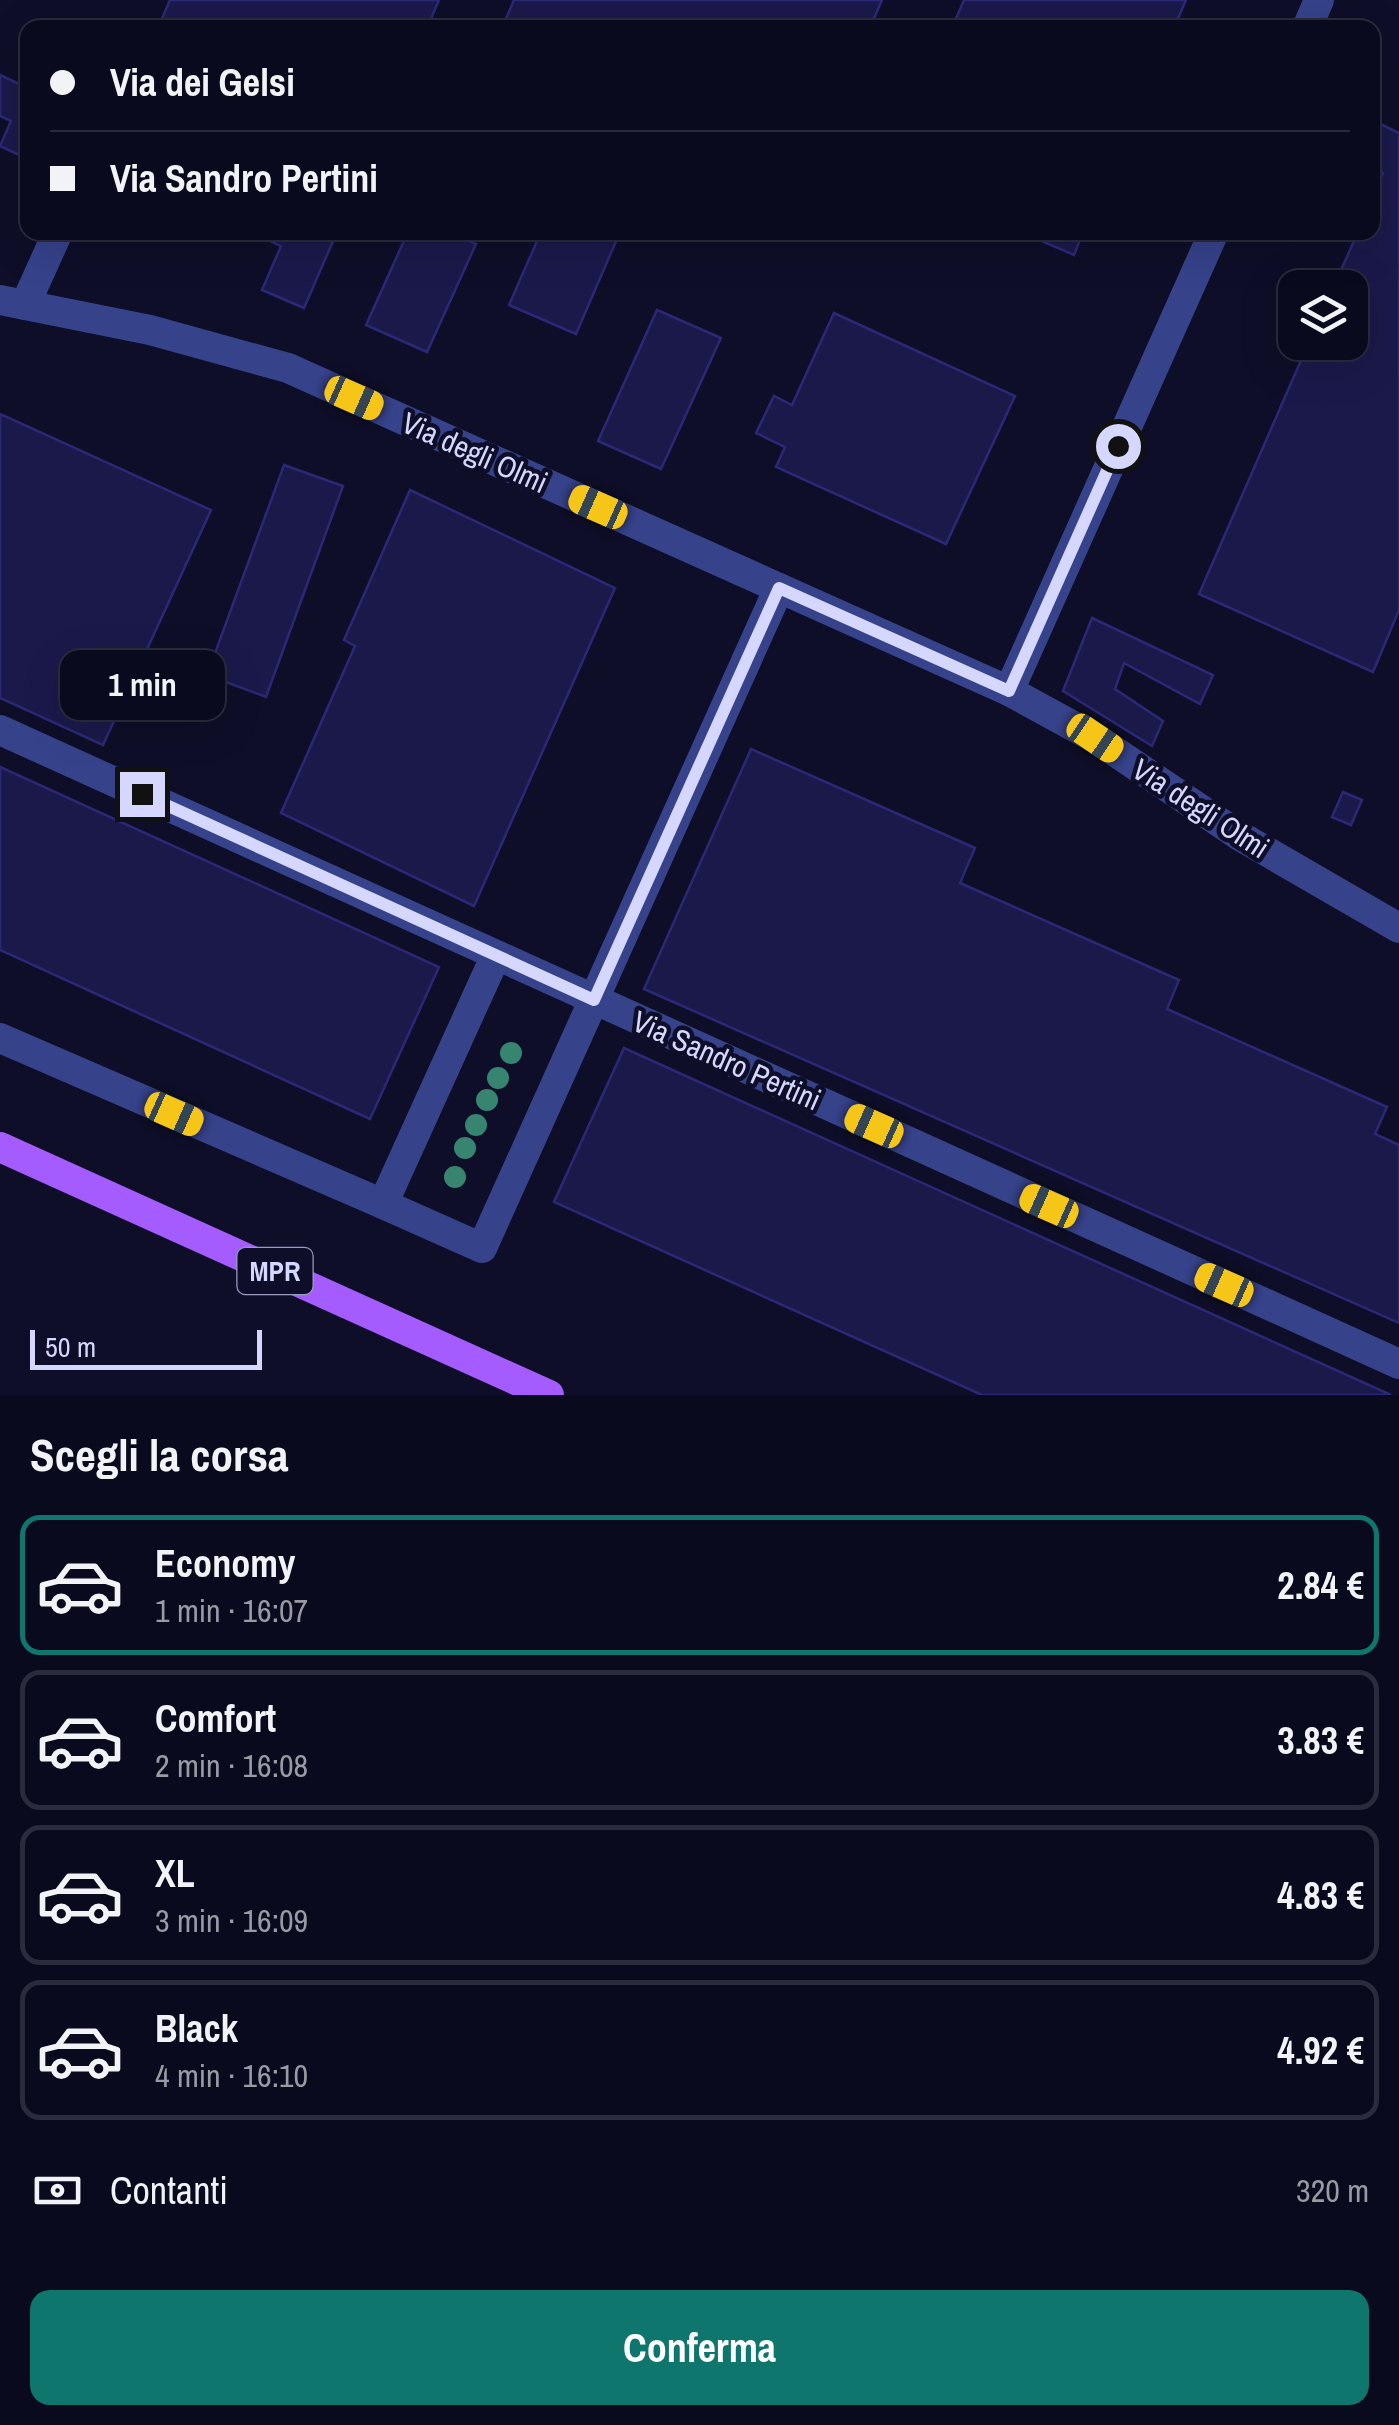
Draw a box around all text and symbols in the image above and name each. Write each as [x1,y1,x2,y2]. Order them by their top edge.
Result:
text: Via dei Gelsi [110,57,295,108]
text: Via Sandro Pertini [110,153,378,204]
map controls [1278,270,1368,360]
button: layers [1278,270,1368,360]
car [320,372,388,424]
street label: Via degli Olmi [396,402,554,502]
route start [1096,424,1141,469]
car [564,481,632,533]
callout: 1 min [59,649,224,719]
text: 1 min [108,663,177,706]
car [1062,709,1128,767]
street label: Via degli Olmi [1125,749,1277,867]
route end [120,772,165,817]
street label: Via Sandro Pertini [627,1001,827,1119]
car [140,1088,208,1140]
car [840,1100,908,1152]
car [1015,1180,1083,1232]
road number: MPR [238,1248,312,1294]
car [1190,1259,1258,1311]
scale bar [30,1325,262,1370]
text: 50 m [45,1328,96,1366]
text: Scegli la corsa [30,1424,288,1485]
text: Economy [155,1538,295,1589]
icon: car [35,1540,125,1630]
text: 2.84 € [1277,1560,1364,1611]
text: 1 min · 16:07 [155,1589,308,1632]
text: Comfort [155,1693,276,1744]
icon: car [35,1695,125,1785]
text: 3.83 € [1277,1715,1364,1766]
text: 2 min · 16:08 [155,1744,308,1787]
text: XL [155,1848,195,1899]
icon: car [35,1850,125,1940]
text: 4.83 € [1277,1870,1364,1921]
text: 3 min · 16:09 [155,1899,308,1942]
text: Black [155,2003,238,2054]
icon: car [35,2005,125,2095]
text: 4.92 € [1277,2025,1364,2076]
text: 4 min · 16:10 [155,2054,308,2097]
icon: cash [30,2163,85,2218]
text: Contanti [110,2165,228,2216]
text: 320 m [1296,2169,1369,2212]
button: Conferma [30,2290,1369,2405]

